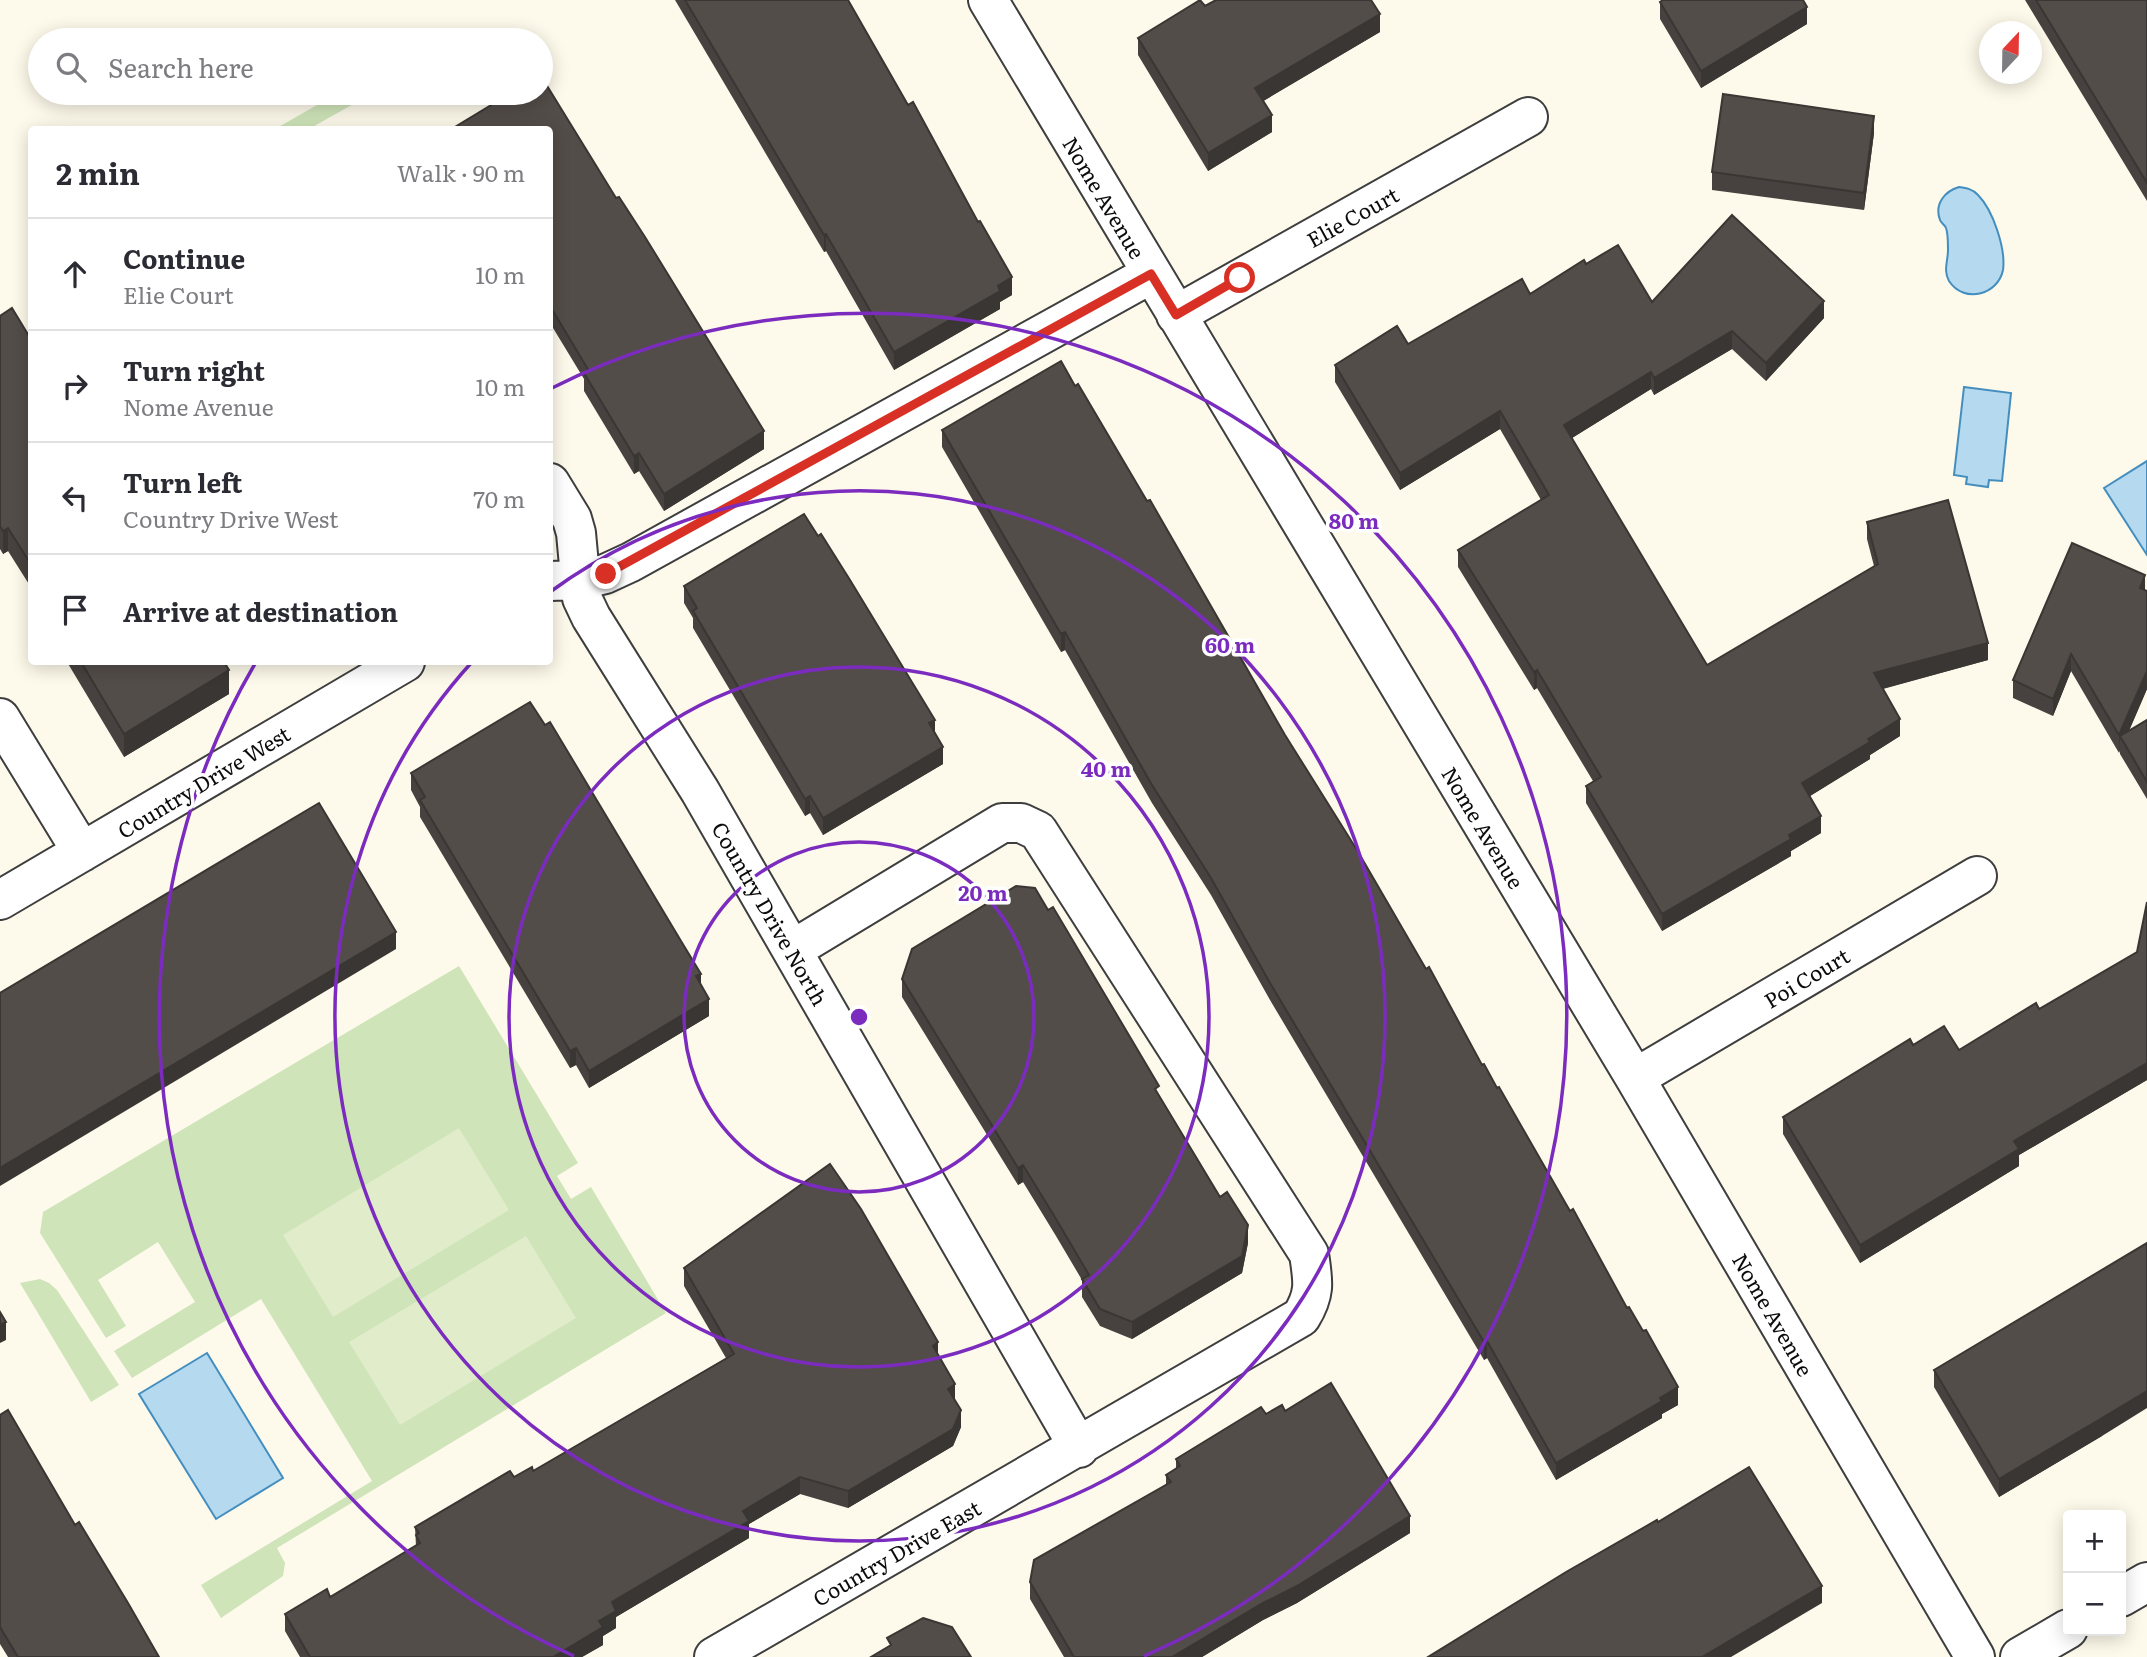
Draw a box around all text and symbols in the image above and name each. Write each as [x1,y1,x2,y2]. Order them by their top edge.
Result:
north arrow [1979,21,2042,84]
search box [28,28,553,105]
text: Search here [108,47,254,86]
icon: search [52,48,90,86]
street label: Nome Avenue [1056,130,1154,264]
text: 2 min [56,150,140,194]
text: Walk · 90 m [397,155,525,189]
street label: Elie Court [1300,178,1404,254]
text: Continue [123,238,245,277]
icon: ahead [56,255,94,293]
text: 10 m [475,257,525,291]
route start [1224,262,1255,293]
text: Elie Court [123,277,234,311]
text: Turn right [123,350,265,389]
icon: right [56,367,94,405]
text: 10 m [475,369,525,403]
text: Nome Avenue [123,389,274,423]
text: Turn left [123,462,242,501]
icon: left [56,479,94,517]
text: 70 m [473,481,525,515]
text: Country Drive West [123,501,338,535]
text: 80 m [1329,504,1379,535]
route end [590,558,621,589]
icon: arrive [56,591,94,629]
text: Arrive at destination [123,591,398,630]
text: 60 m [1205,628,1255,659]
street label: Country Drive West [111,717,296,845]
text: 40 m [1081,752,1131,783]
street label: Nome Avenue [1435,760,1533,894]
street label: Country Drive North [706,815,836,1011]
text: 20 m [958,876,1008,907]
street label: Poi Court [1757,939,1855,1015]
centre of rings [847,1005,871,1029]
street label: Nome Avenue [1726,1247,1822,1381]
street label: Country Drive East [806,1491,986,1613]
map controls [2063,1510,2126,1636]
button: + [2063,1510,2126,1573]
button: − [2063,1573,2126,1636]

